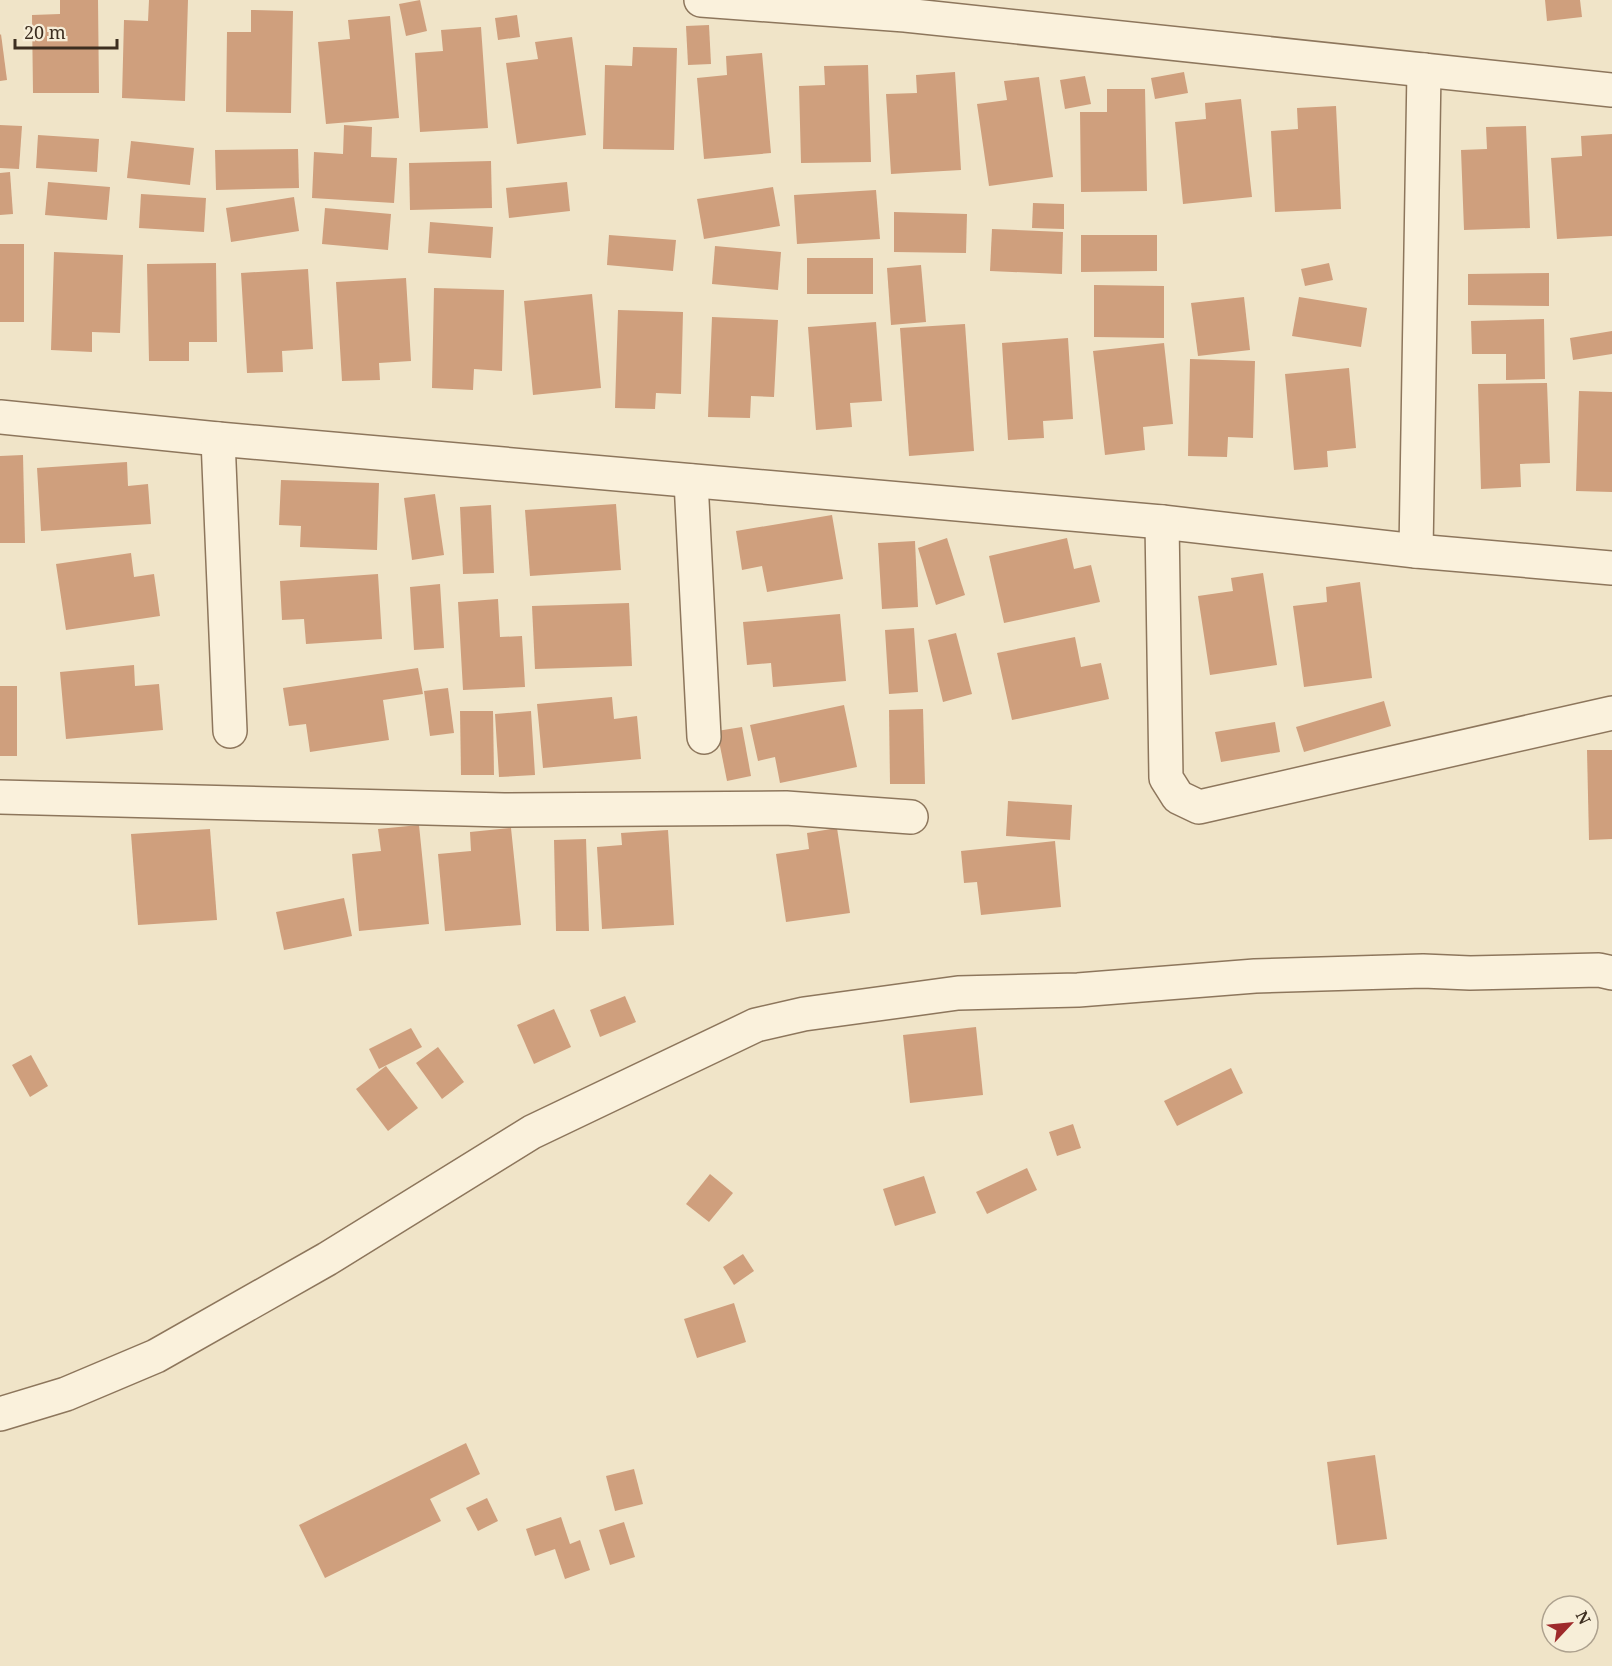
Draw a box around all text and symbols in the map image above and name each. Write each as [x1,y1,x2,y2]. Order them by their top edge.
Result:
scale bar [15,12,117,50]
text: 20 m [24,20,66,44]
north arrow [1540,1594,1600,1654]
text: N [1571,1607,1596,1628]

